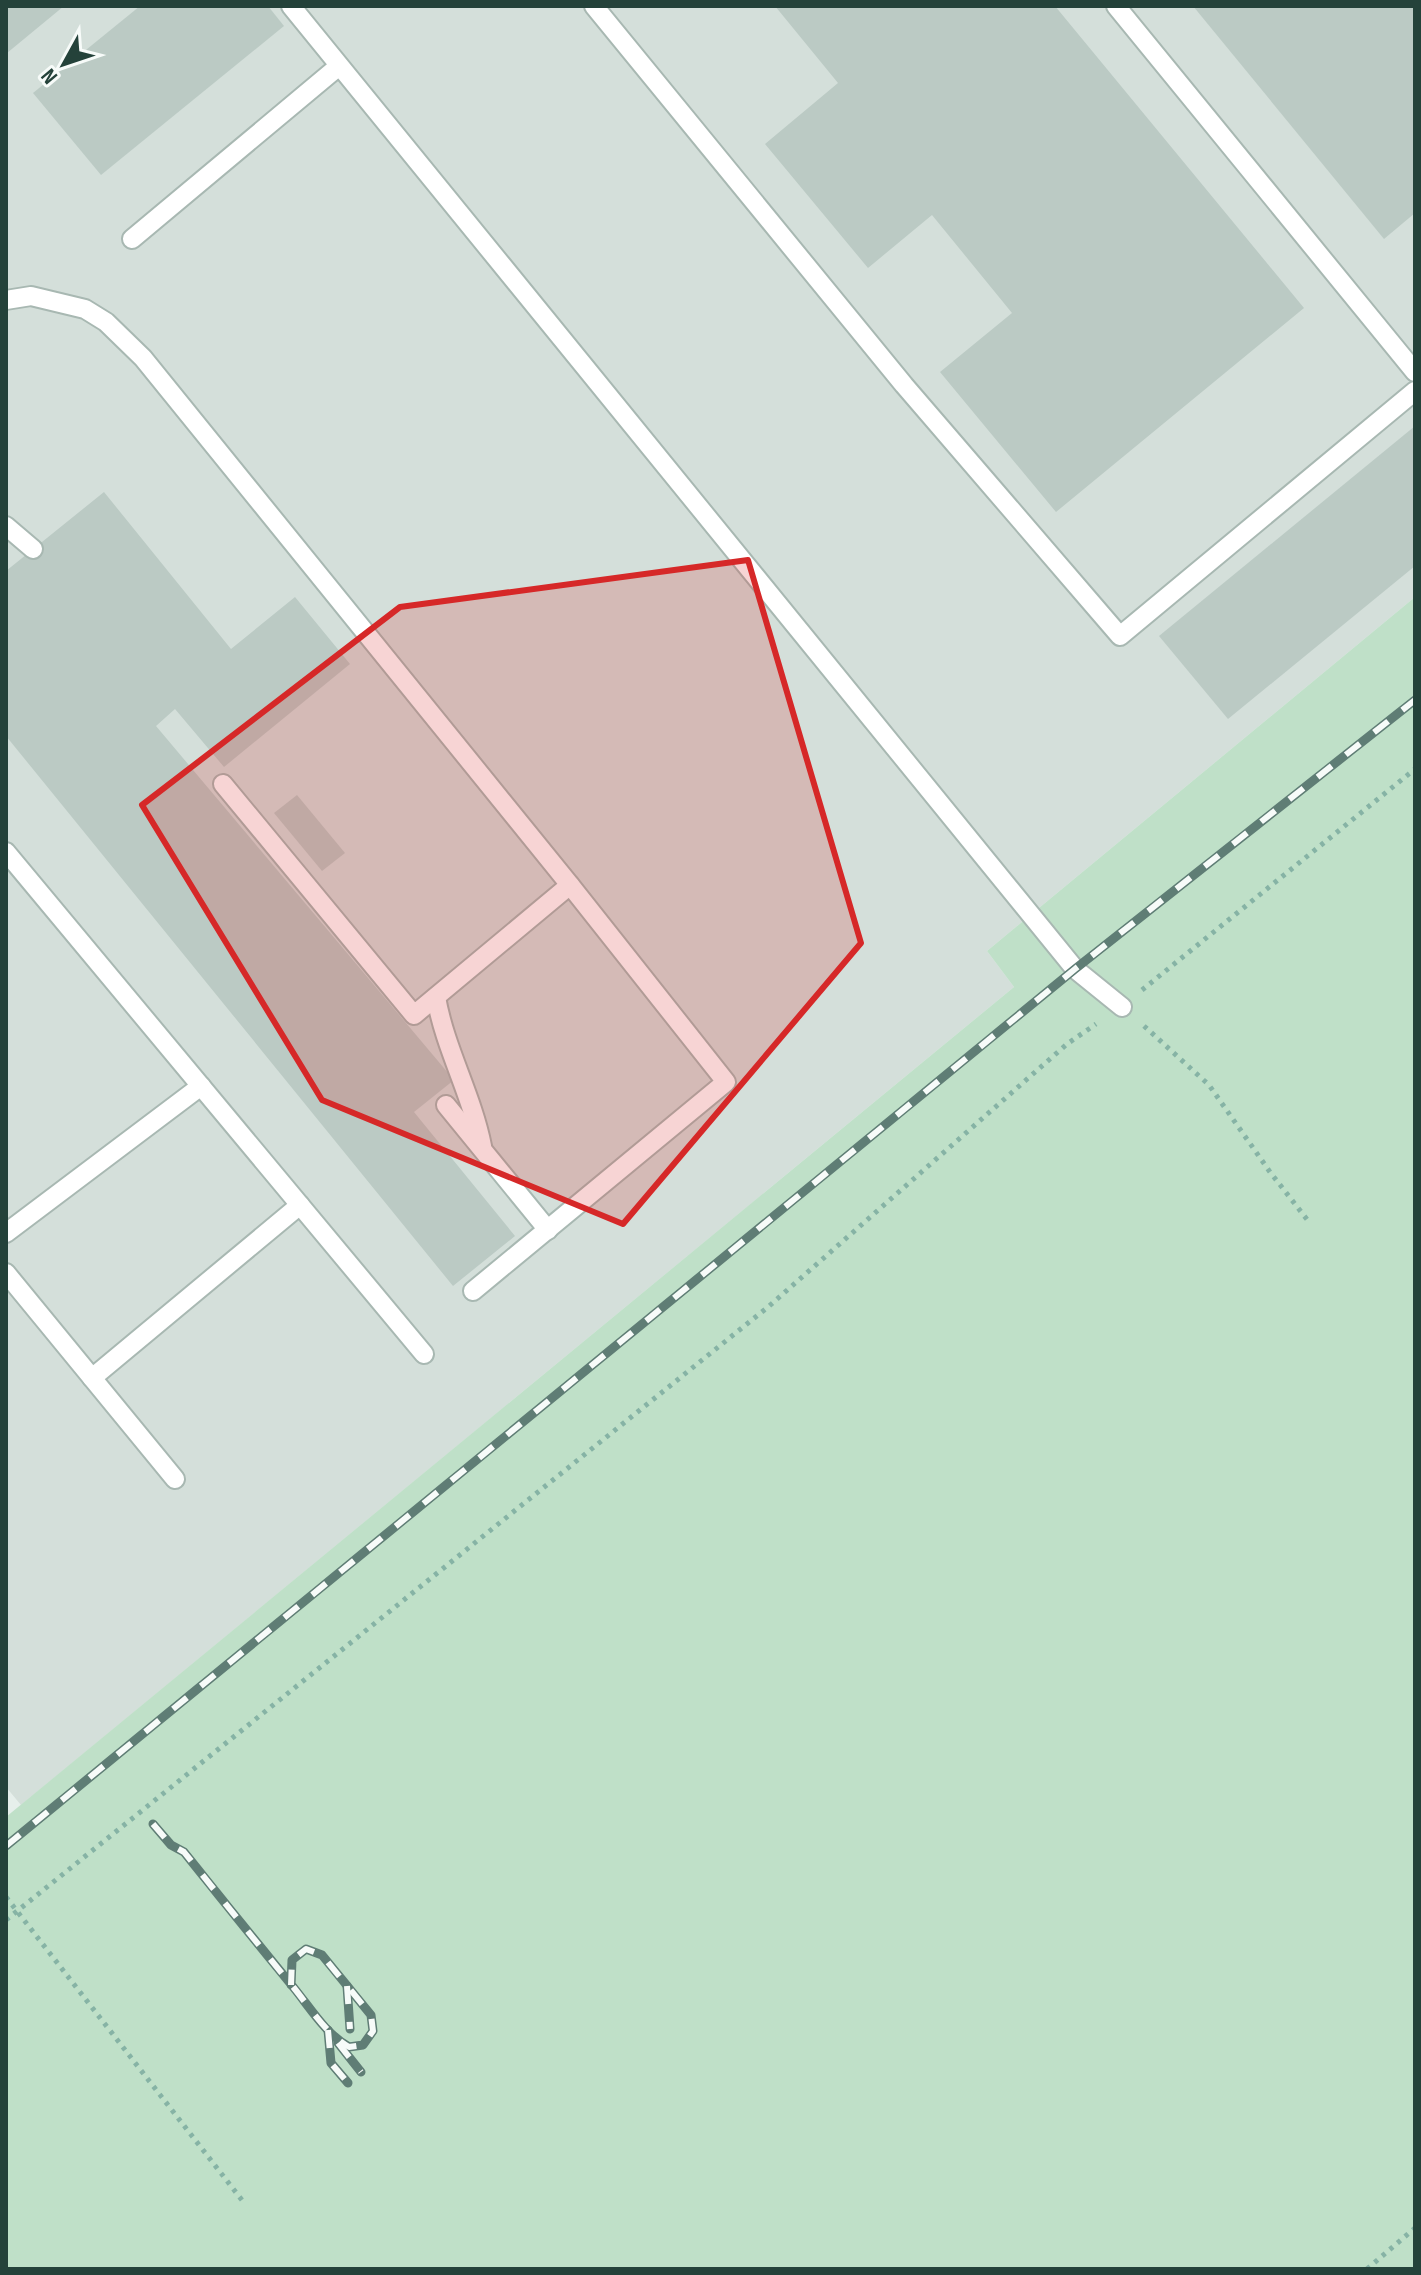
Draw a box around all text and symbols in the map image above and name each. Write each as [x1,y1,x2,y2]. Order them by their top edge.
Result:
north arrow [24,24,104,104]
text: N [36,63,64,89]

